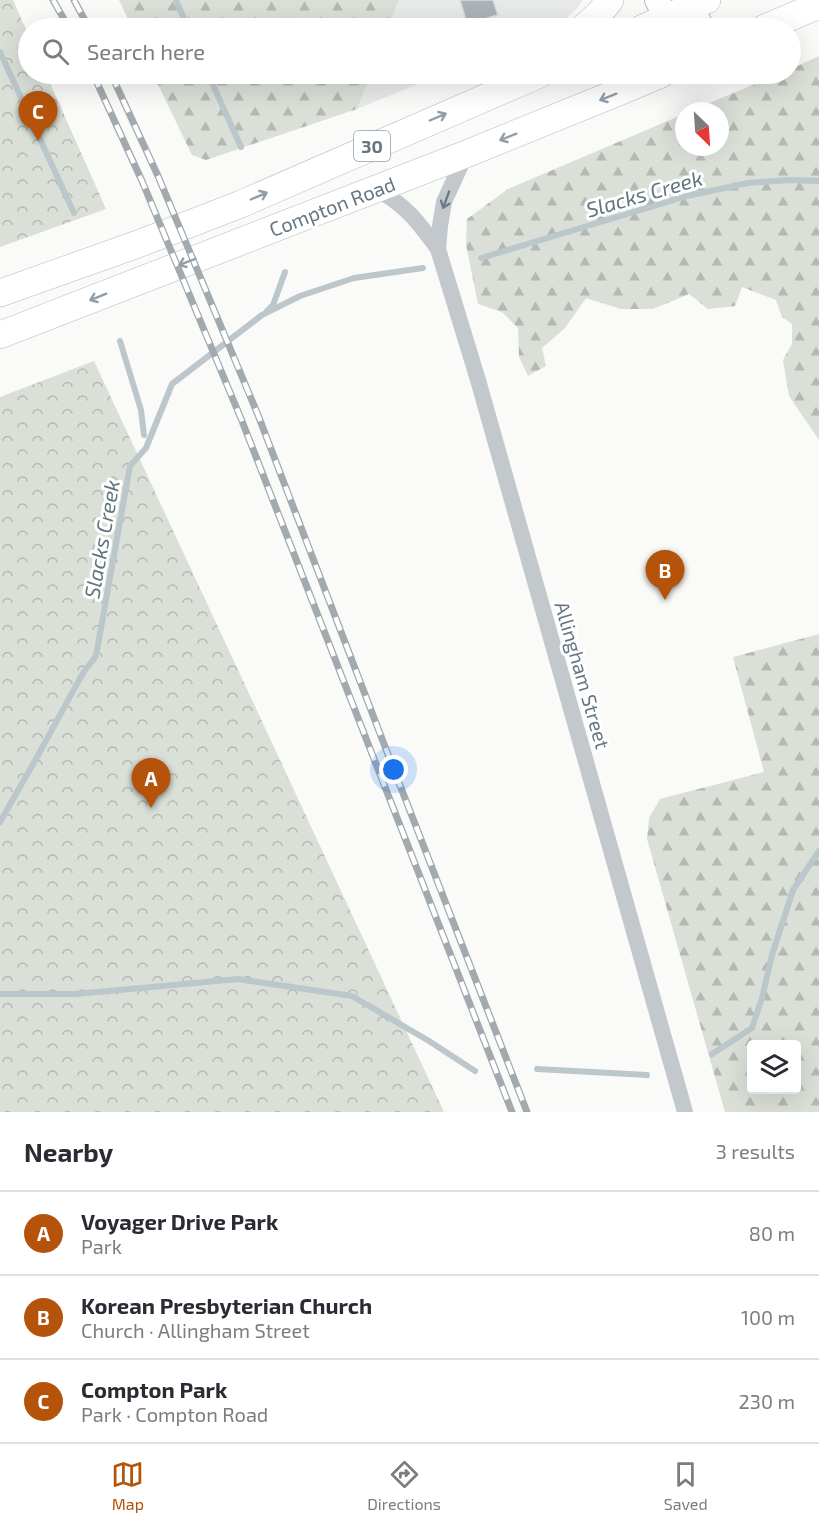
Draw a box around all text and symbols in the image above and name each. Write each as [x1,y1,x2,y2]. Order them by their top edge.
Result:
search box [18,18,801,84]
icon: search [39,35,72,68]
text: Search here [87,38,205,64]
pin: C [18,92,57,141]
one-way arrow [599,92,617,103]
north arrow [675,102,729,156]
one-way arrow [428,111,446,122]
road number: 30 [354,131,390,161]
one-way arrow [499,132,518,143]
water label: Slacks Creek [583,164,705,222]
street label: Compton Road [266,171,398,241]
one-way arrow [250,190,268,201]
one-way arrow [439,190,450,208]
one-way arrow [178,258,197,269]
one-way arrow [89,292,108,303]
water label: Slacks Creek [78,478,124,600]
pin: B [646,550,684,600]
street label: Allingham Street [550,599,616,752]
your location [379,755,408,784]
pin: A [132,758,170,808]
map controls [747,1040,801,1094]
button: layers [747,1040,801,1094]
text: Nearby [24,1136,113,1167]
text: 3 results [716,1139,795,1163]
text: Voyager Drive Park [81,1208,278,1234]
text: A [37,1221,50,1245]
text: 80 m [749,1221,795,1245]
text: Park [81,1234,122,1258]
text: Korean Presbyterian Church [81,1292,372,1318]
text: B [37,1305,50,1329]
text: 100 m [741,1305,795,1329]
text: Church · Allingham Street [81,1318,310,1342]
text: Compton Park [81,1376,227,1402]
text: C [38,1389,49,1413]
text: 230 m [739,1389,795,1413]
text: Park · Compton Road [81,1402,268,1426]
tab: Map [111,1458,144,1513]
tab: Directions [367,1458,441,1513]
tab: Saved [664,1458,708,1513]

